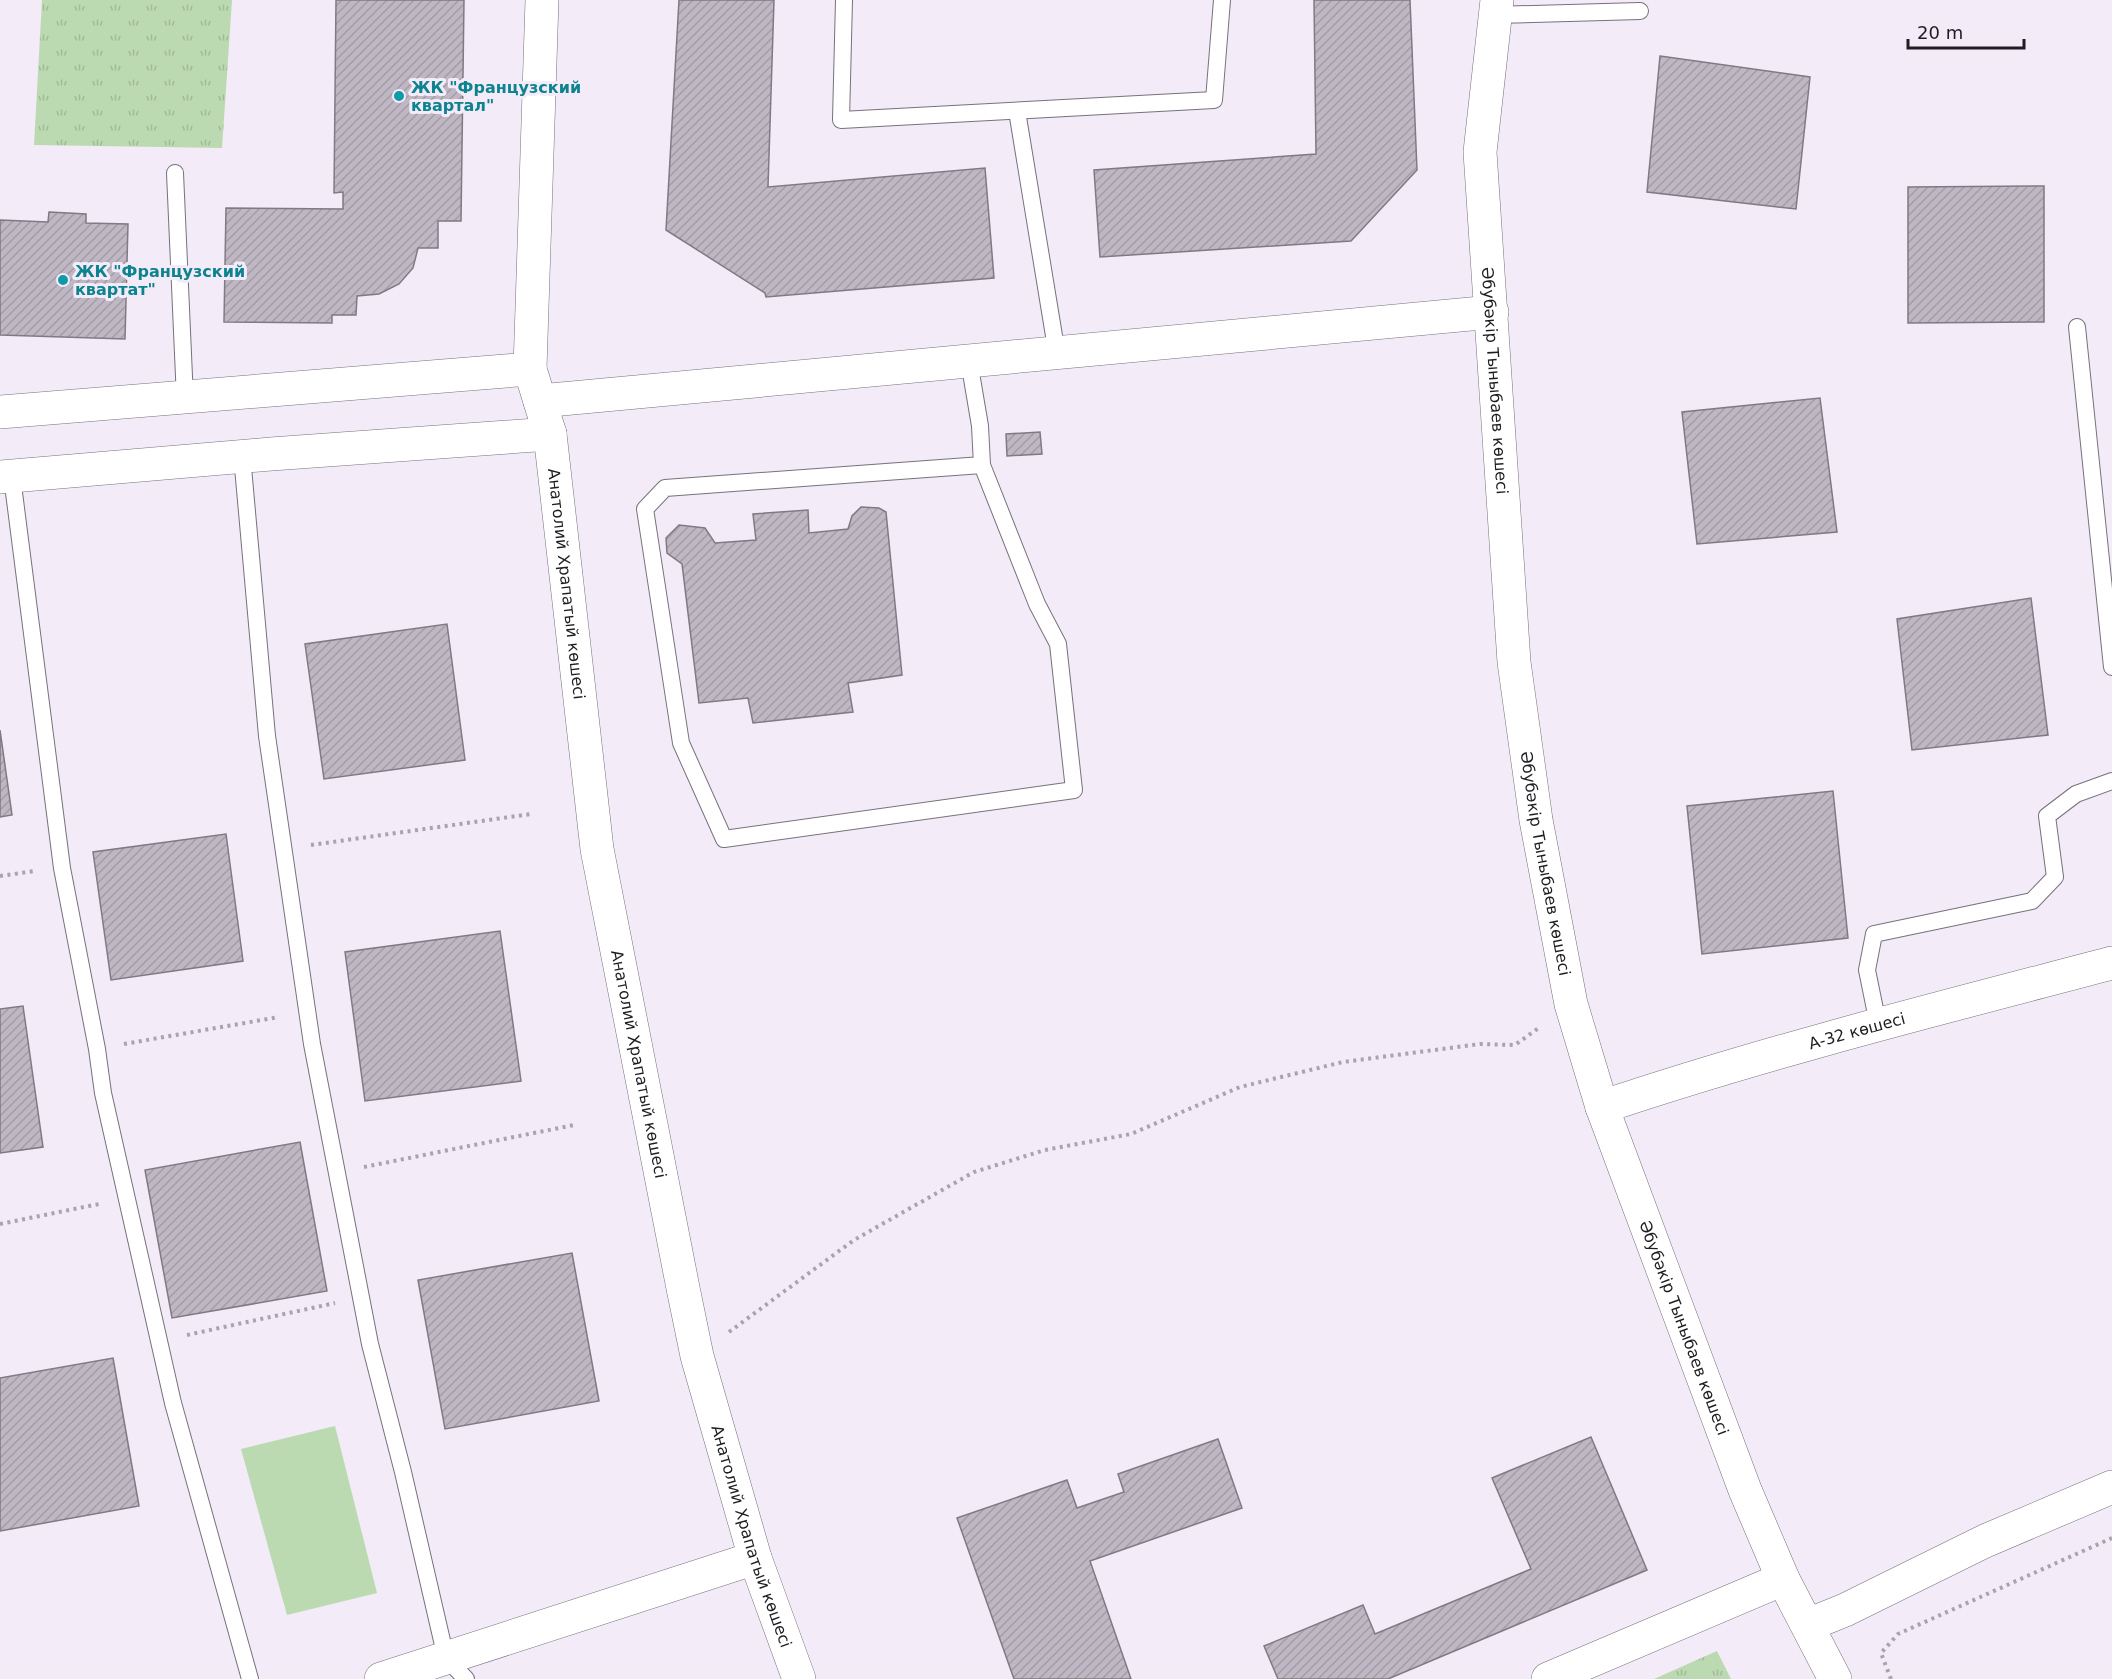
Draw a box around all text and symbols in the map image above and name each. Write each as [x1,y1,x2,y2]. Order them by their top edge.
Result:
scale bar [1908,12,2024,50]
text: 20 m [1917,22,1963,43]
place label: ЖК "Французский квартал" [411,78,581,115]
marker: ЖК "Французский квартал" [392,89,406,103]
place label: ЖК "Французский квартат" [75,262,245,299]
street label: Әбубәкір Тыныбаев көшесі [1478,266,1512,495]
marker: ЖК "Французский квартат" [56,273,70,287]
street label: Анатолий Храпатый көшесі [544,467,589,700]
street label: Әбубәкір Тыныбаев көшесі [1517,750,1574,977]
street label: Анатолий Храпатый көшесі [607,948,670,1180]
street label: А-32 көшесі [1806,1009,1907,1053]
street label: Әбубәкір Тыныбаев көшесі [1635,1218,1733,1438]
street label: Анатолий Храпатый көшесі [707,1423,796,1650]

